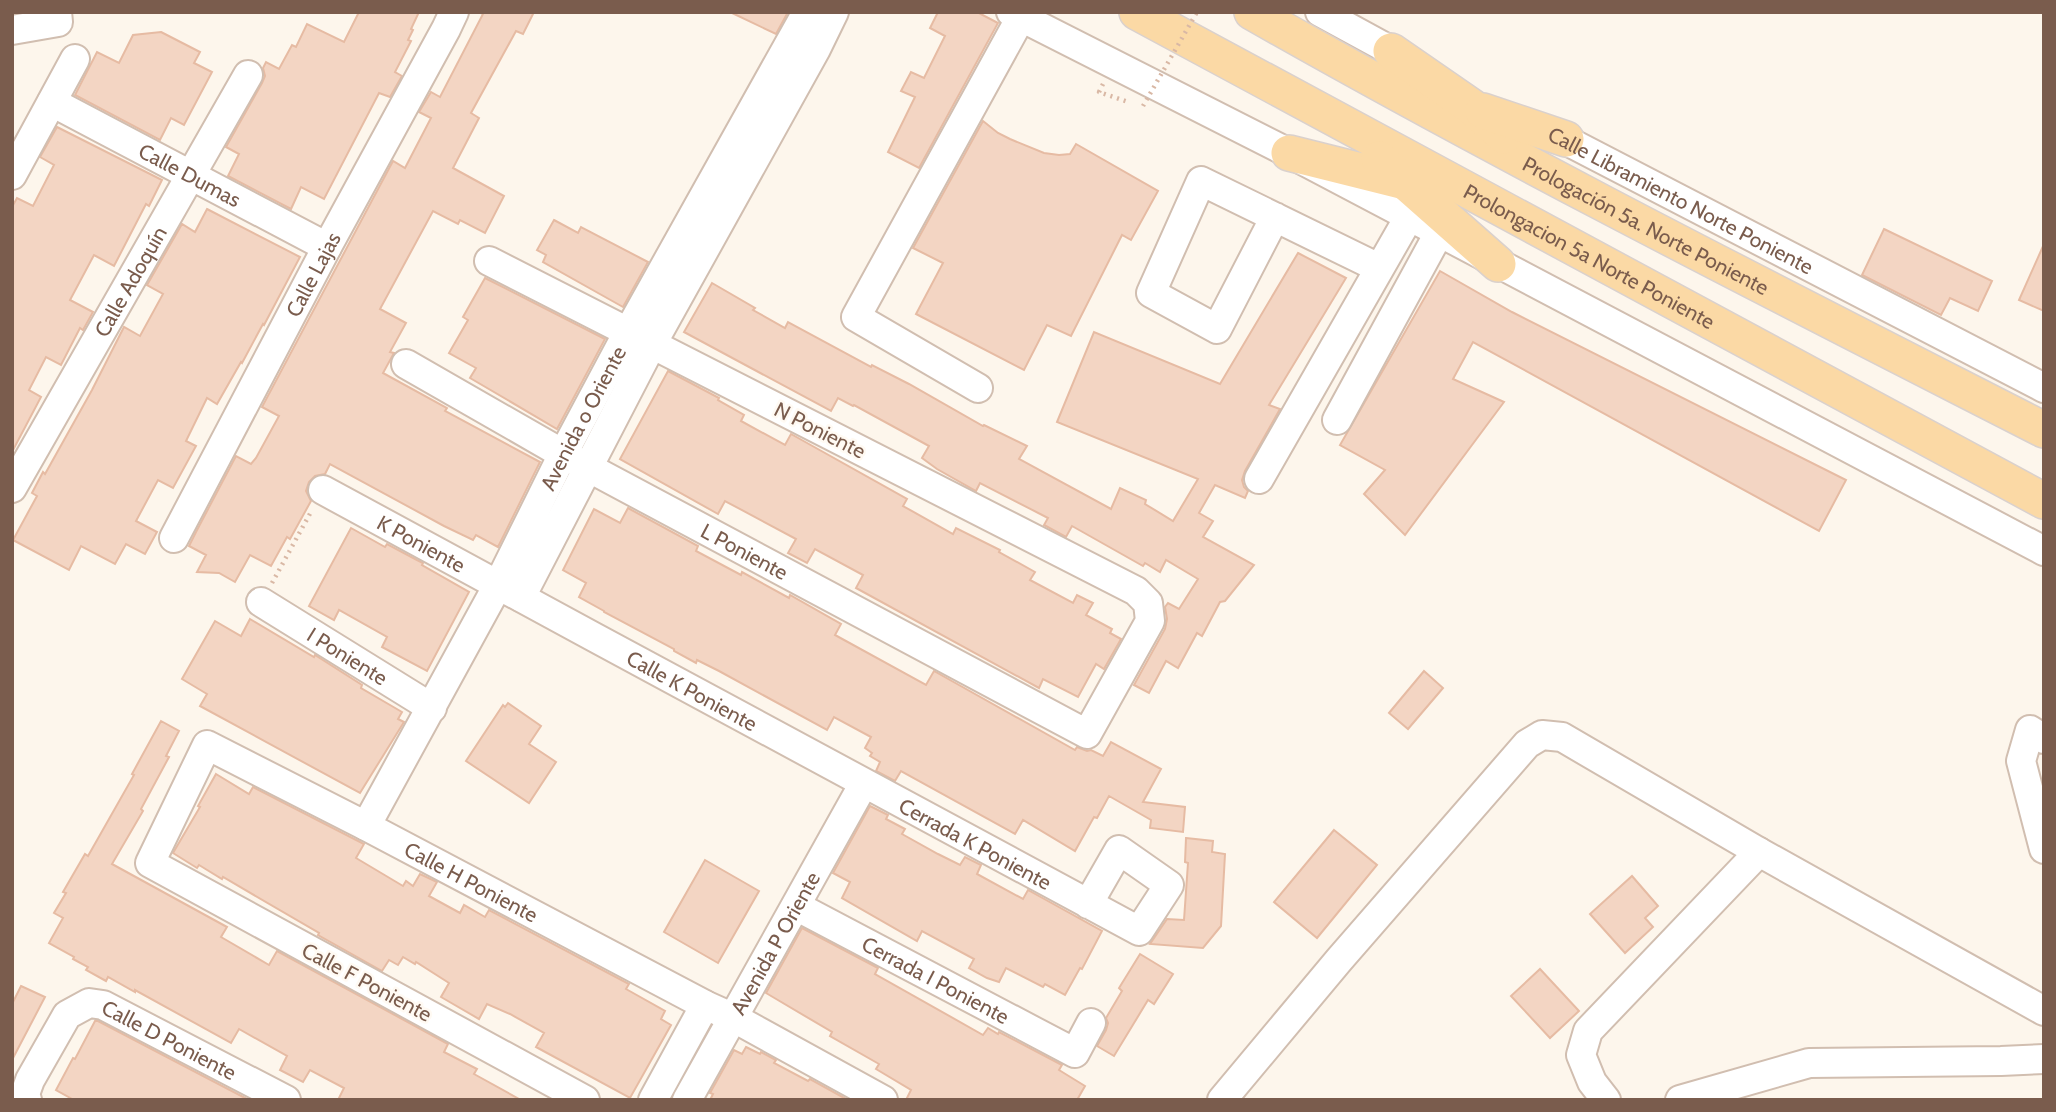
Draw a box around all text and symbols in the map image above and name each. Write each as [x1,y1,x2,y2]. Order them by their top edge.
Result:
street label: Calle Libramiento Norte Poniente [1544,121,1818,279]
street label: Calle Dumas [135,138,246,212]
street label: Prologación 5a. Norte Poniente [1519,151,1773,300]
street label: Prolongacion 5a Norte Poniente [1460,178,1720,334]
street label: Calle Adoquín [89,222,172,341]
street label: Calle Lajas [280,227,345,321]
street label: Avenida o Oriente [535,341,631,494]
street label: N Poniente [770,396,870,464]
street label: K Poniente [373,509,470,577]
street label: L Poniente [697,518,793,585]
street label: I Poniente [303,621,393,690]
street label: Calle K Poniente [623,645,762,736]
street label: Cerrada K Poniente [895,792,1056,895]
street label: Calle H Poniente [400,836,543,927]
street label: Avenida P Oriente [725,867,825,1019]
street label: Cerrada I Poniente [858,931,1014,1029]
street label: Calle F Poniente [298,937,436,1027]
street label: Calle D Poniente [98,994,241,1085]

